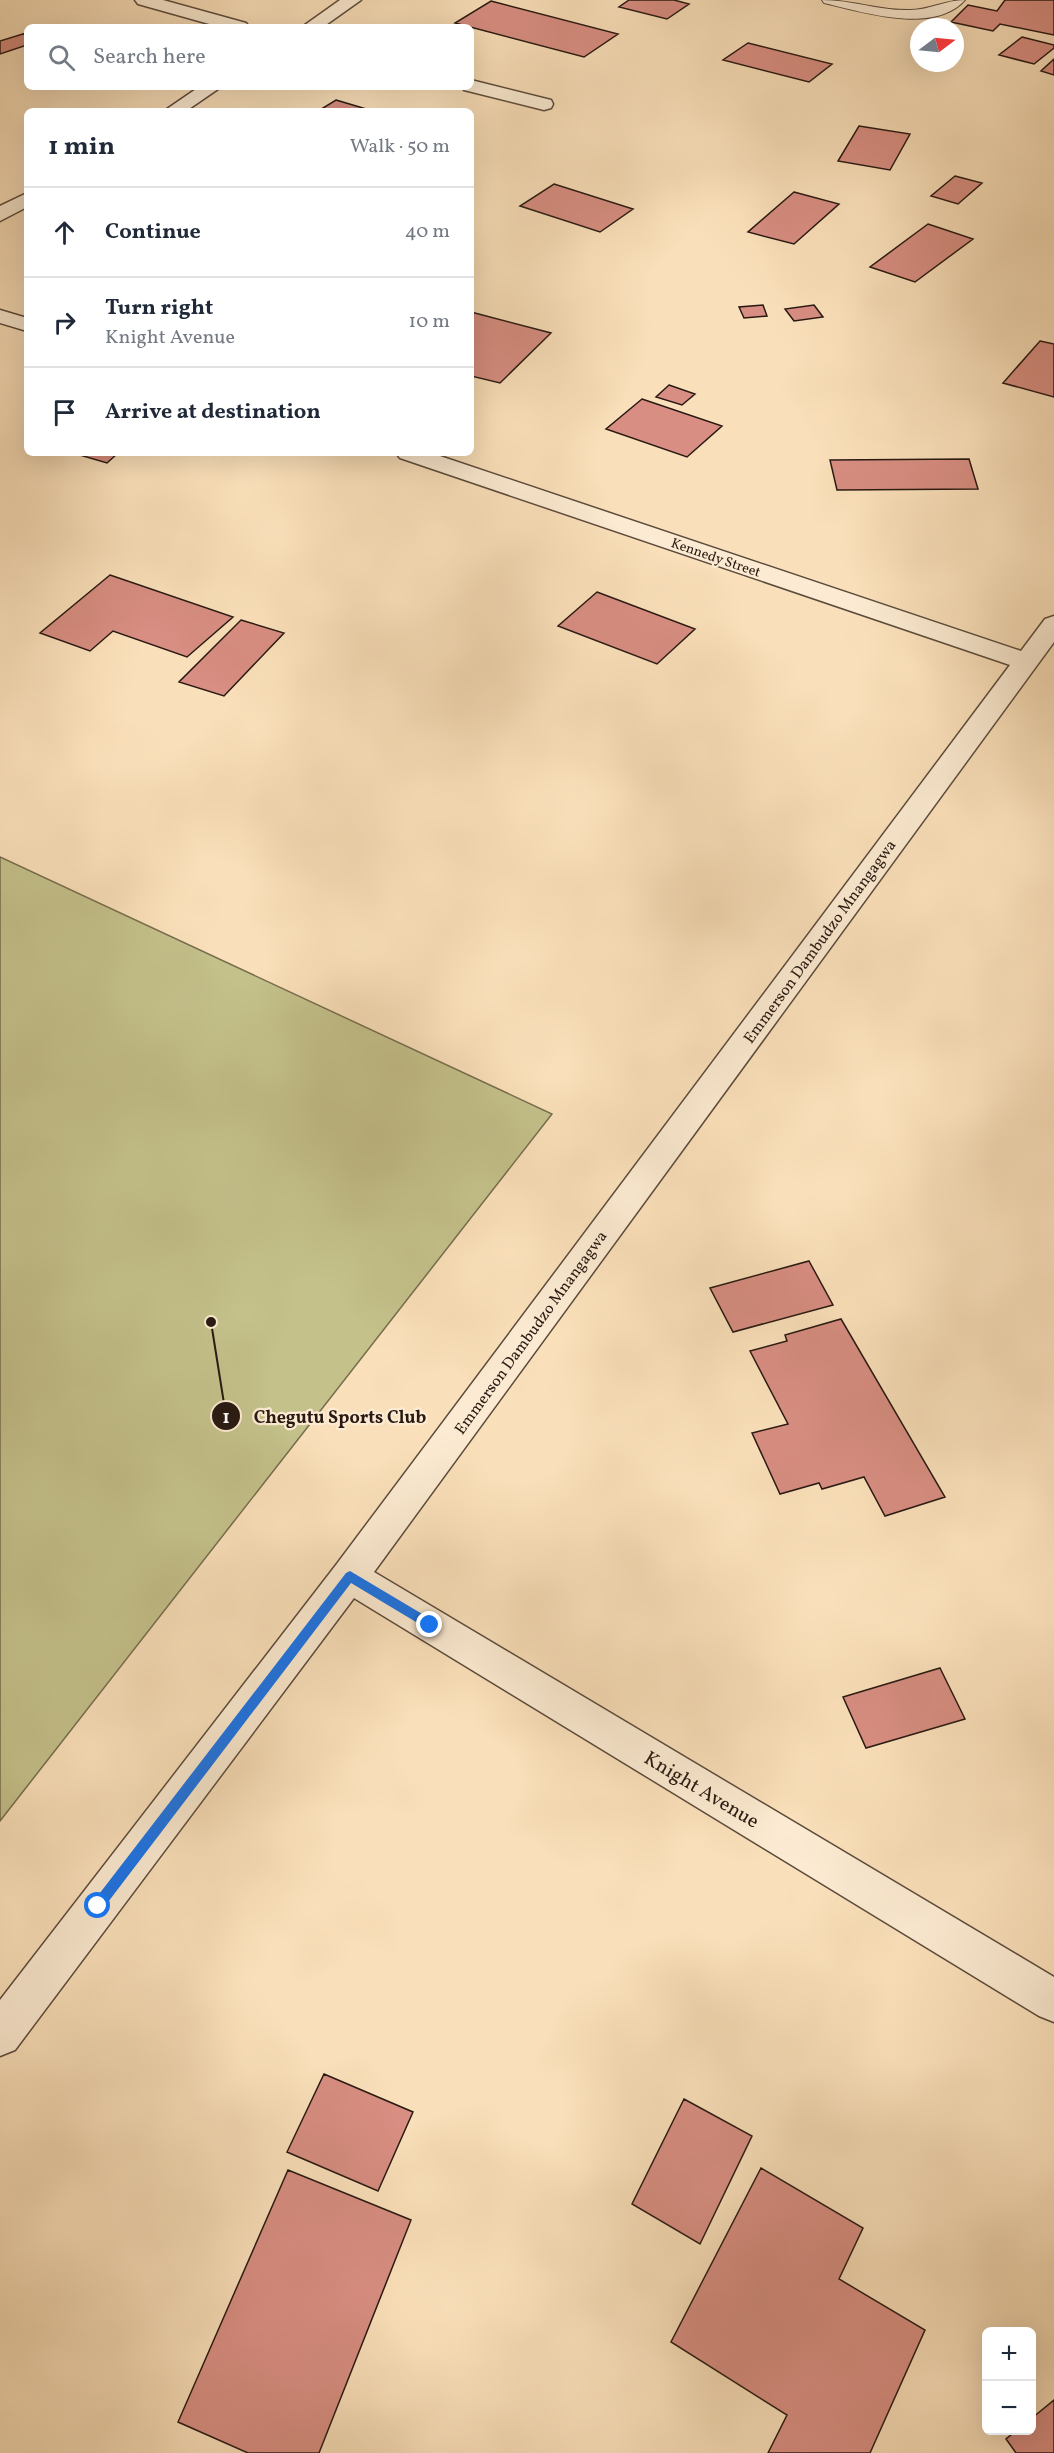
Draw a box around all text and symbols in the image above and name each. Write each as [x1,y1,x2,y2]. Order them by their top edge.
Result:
north arrow [910,18,964,72]
search box [24,24,474,90]
icon: search [45,41,78,74]
text: Search here [93,42,206,73]
text: 1 min [48,129,115,165]
text: Walk · 50 m [350,133,450,161]
icon: ahead [48,216,81,249]
text: Continue [105,217,201,248]
text: 40 m [405,218,450,246]
text: Turn right [105,293,213,324]
icon: right [48,306,81,339]
text: 10 m [409,308,450,336]
text: Knight Avenue [105,324,235,352]
icon: arrive [48,396,81,429]
text: Arrive at destination [105,397,321,428]
street label: Kennedy Street [668,534,763,583]
street label: Emmerson Dambudzo Mnangagwa [739,836,902,1049]
street label: Emmerson Dambudzo Mnangagwa [450,1227,613,1440]
callout: Chegutu Sports Club [211,1398,438,1434]
text: 1 [222,1406,230,1431]
text: Chegutu Sports Club [254,1406,427,1431]
route end [416,1611,442,1637]
street label: Knight Avenue [638,1745,764,1836]
route start [84,1892,110,1918]
map controls [982,2327,1036,2435]
button: + [982,2327,1036,2381]
button: − [982,2381,1036,2435]

